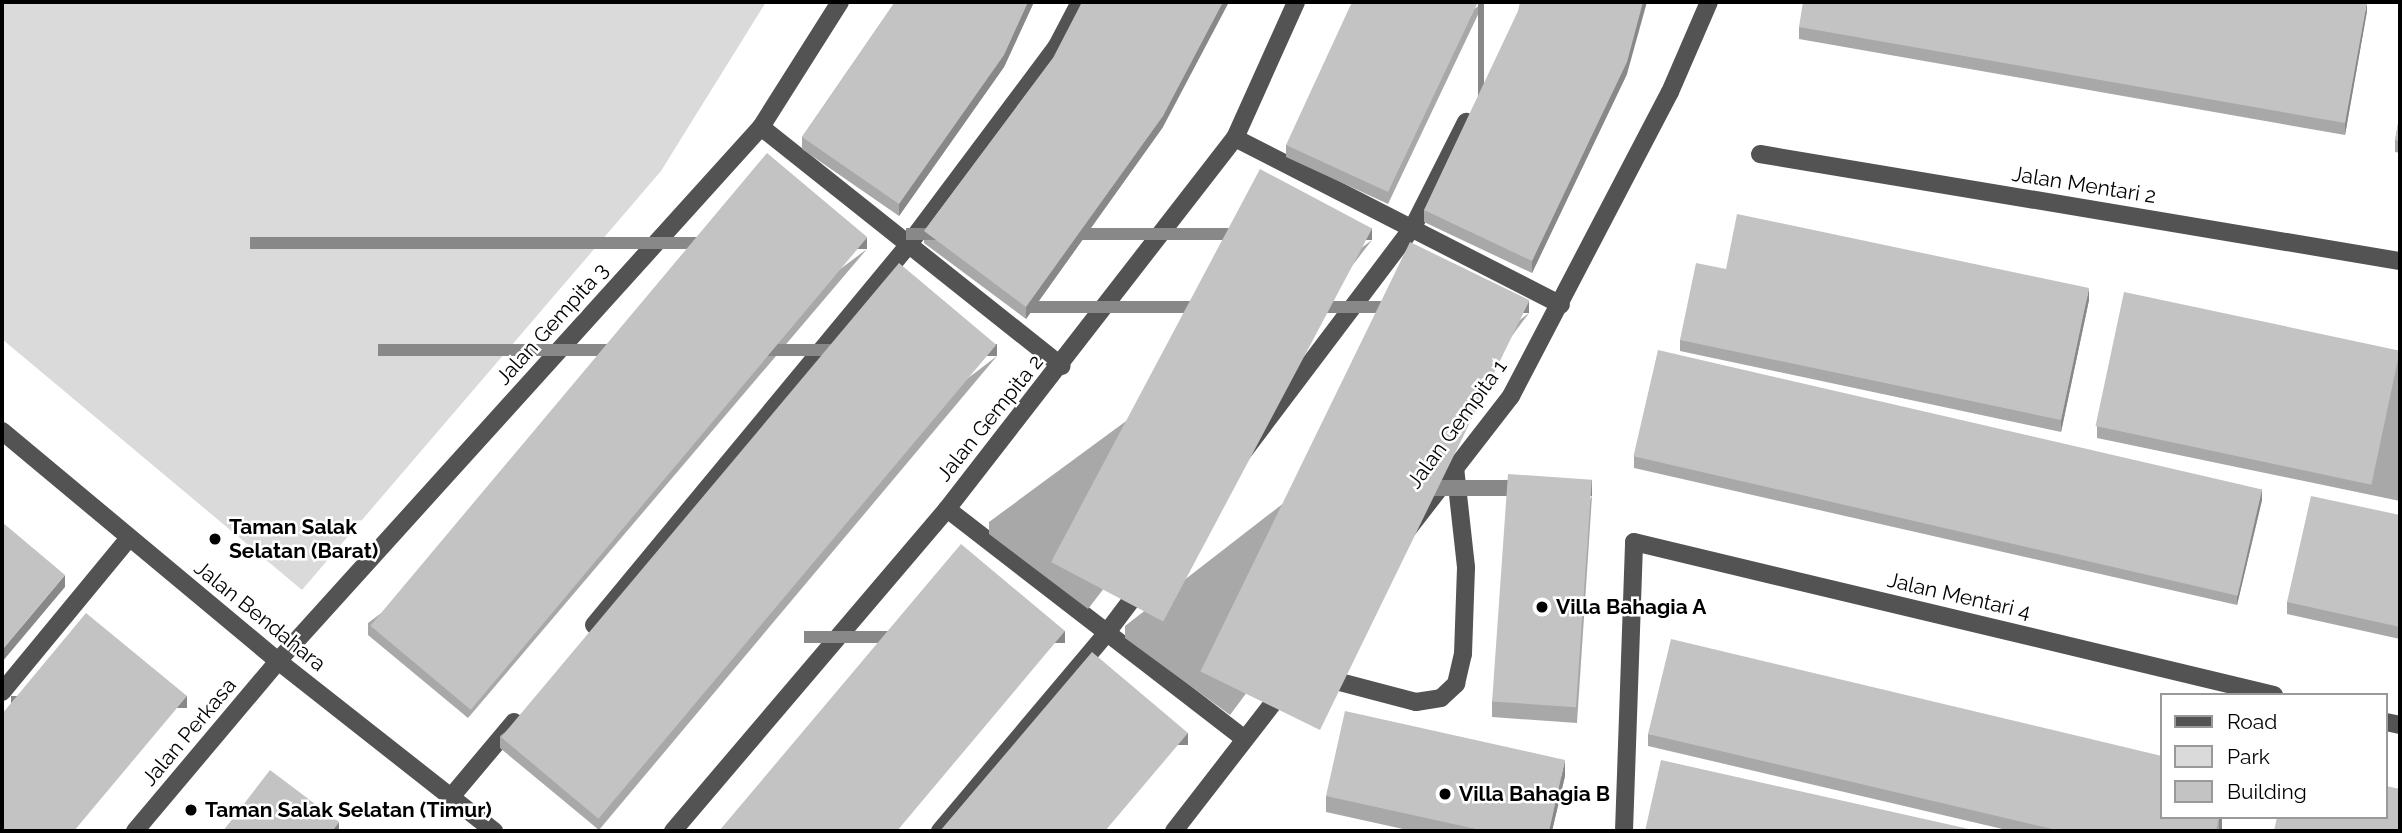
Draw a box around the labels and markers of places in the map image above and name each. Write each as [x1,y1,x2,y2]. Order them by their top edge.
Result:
place label: Taman Salak Selatan (Barat) [229,514,378,564]
marker: Taman Salak Selatan (Barat) [207,531,223,547]
place label: Villa Bahagia A [1556,594,1707,620]
marker: Villa Bahagia A [1534,599,1550,615]
place label: Villa Bahagia B [1459,781,1610,807]
marker: Villa Bahagia B [1437,786,1453,802]
place label: Taman Salak Selatan (Timur) [205,797,492,823]
marker: Taman Salak Selatan (Timur) [183,802,199,818]

